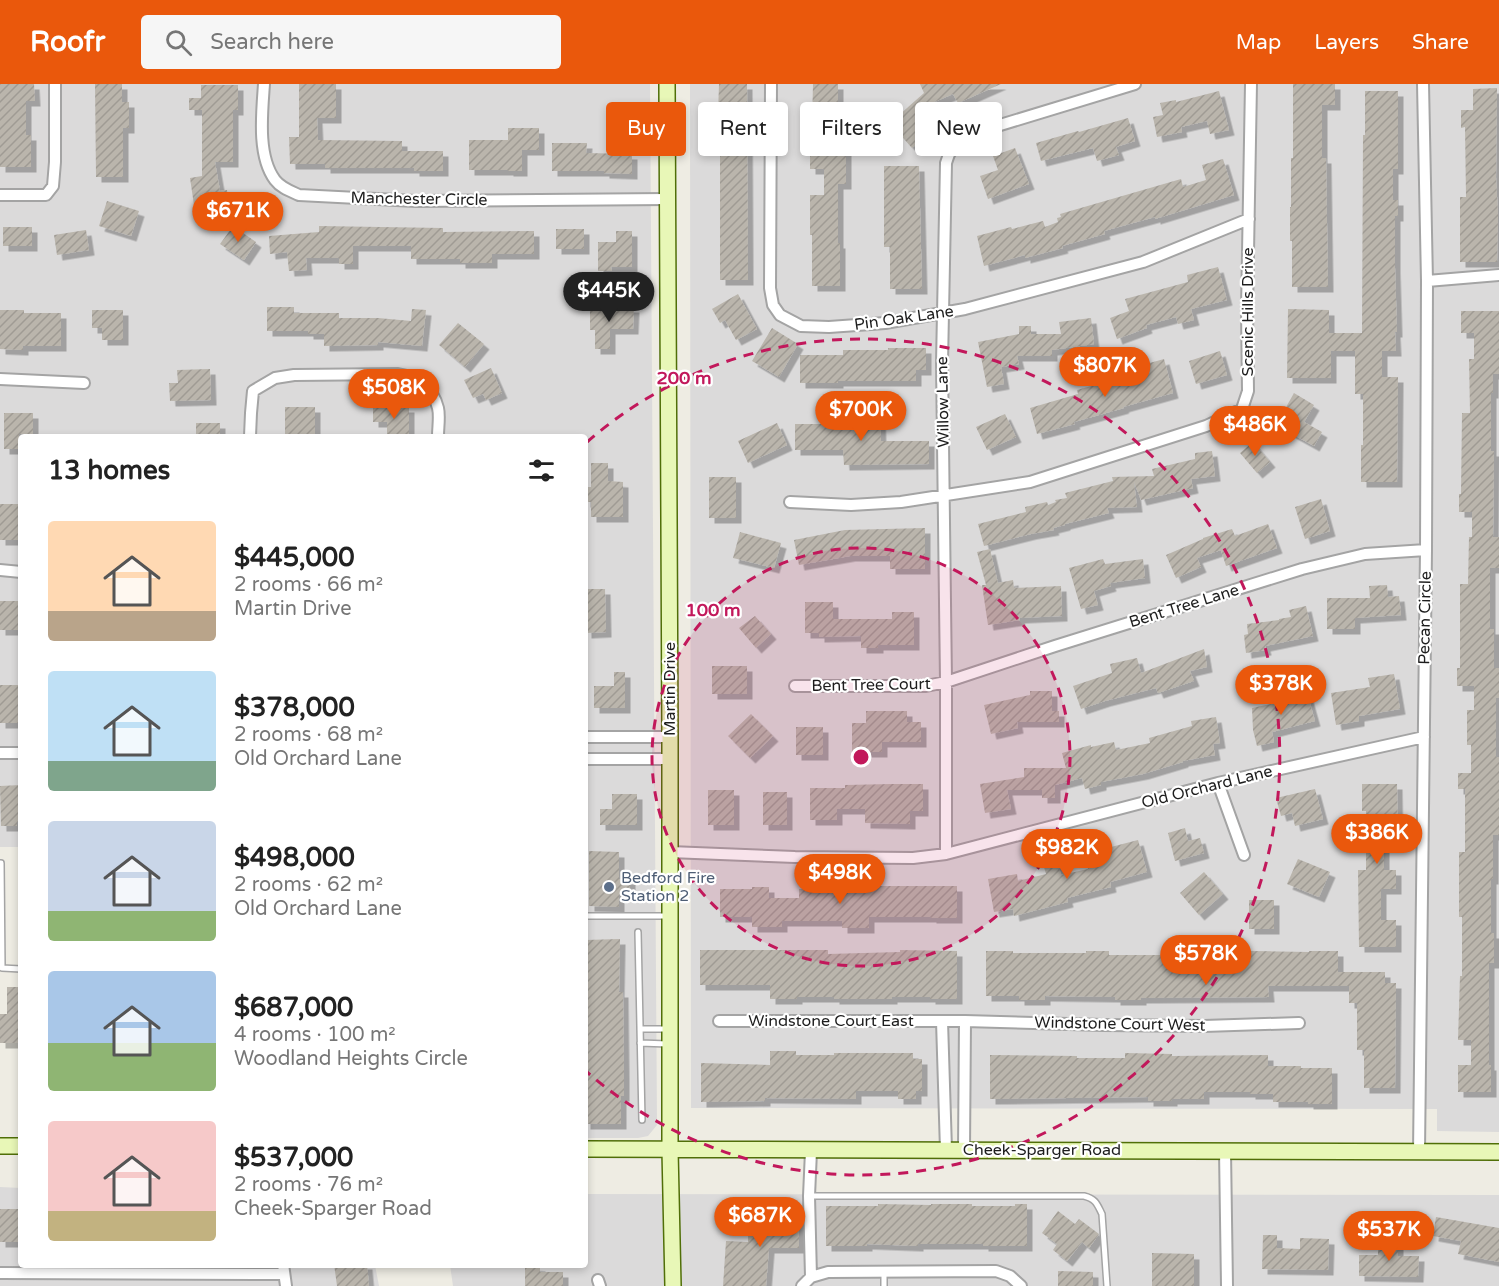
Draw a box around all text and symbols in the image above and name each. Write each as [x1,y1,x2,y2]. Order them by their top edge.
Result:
search box [141,15,561,69]
text: Roofr [30,25,105,59]
icon: search [162,26,195,59]
text: Search here [210,29,334,55]
text: Map [1236,30,1281,55]
text: Layers [1314,30,1379,55]
text: Share [1412,30,1469,55]
chip: Buy [606,102,686,156]
chip: Rent [698,102,788,156]
chip: Filters [800,102,903,156]
chip: New [915,102,1002,156]
street label: Manchester Circle [350,188,488,210]
pin: $671K [196,192,280,243]
text: $671K [206,199,270,223]
street label: Scenic Hills Drive [1238,248,1258,376]
pin: $445K [567,272,651,323]
text: $445K [577,279,641,303]
street label: Pin Oak Lane [853,301,955,335]
pin: $807K [1063,347,1147,398]
text: $807K [1073,354,1137,378]
street label: Willow Lane [932,356,954,448]
text: 200 m [656,367,712,389]
pin: $508K [352,369,436,420]
text: $508K [362,376,426,400]
pin: $700K [819,391,903,442]
text: $700K [829,398,893,422]
pin: $486K [1213,406,1297,457]
text: $486K [1223,413,1287,437]
icon: filters [525,454,558,487]
text: 13 homes [48,455,170,486]
text: $445,000 [234,542,354,573]
icon: home [96,545,168,617]
street label: Pecan Circle [1414,571,1436,665]
text: 2 rooms · 66 m² [234,573,383,597]
street label: Bent Tree Lane [1127,580,1241,632]
text: Martin Drive [234,597,351,621]
text: 100 m [685,599,741,621]
street label: Martin Drive [660,642,680,736]
pin: $378K [1239,665,1323,716]
text: $378K [1249,672,1313,696]
street label: Bent Tree Court [811,674,931,696]
text: $378,000 [234,692,355,723]
icon: home [96,695,168,767]
text: 2 rooms · 68 m² [234,723,383,747]
text: Old Orchard Lane [234,747,402,771]
centre of rings [851,747,871,767]
street label: Old Orchard Lane [1139,761,1275,813]
pin: $386K [1335,814,1419,865]
text: $386K [1345,821,1409,845]
pin: $982K [1025,829,1109,880]
text: $982K [1035,836,1099,860]
text: $498,000 [234,842,355,873]
icon: home [96,845,168,917]
pin: $498K [798,854,882,905]
text: $498K [808,861,872,885]
place label: Bedford Fire Station 2 [621,868,715,906]
text: 2 rooms · 62 m² [234,873,383,897]
marker: Bedford Fire Station 2 [602,880,616,894]
text: Old Orchard Lane [234,897,402,921]
pin: $578K [1164,935,1248,986]
text: $578K [1174,942,1238,966]
text: $687,000 [234,992,353,1023]
icon: home [96,995,168,1067]
street label: Windstone Court East [748,1011,914,1031]
street label: Windstone Court West [1034,1013,1206,1035]
text: 4 rooms · 100 m² [234,1023,396,1047]
text: Woodland Heights Circle [234,1047,468,1071]
street label: Cheek-Sparger Road [963,1140,1121,1160]
text: $537,000 [234,1142,353,1173]
icon: home [96,1145,168,1217]
text: 2 rooms · 76 m² [234,1173,383,1197]
text: Cheek-Sparger Road [234,1197,432,1221]
pin: $687K [718,1197,802,1248]
text: $687K [728,1204,792,1228]
pin: $537K [1347,1211,1431,1262]
text: $537K [1357,1218,1421,1242]

